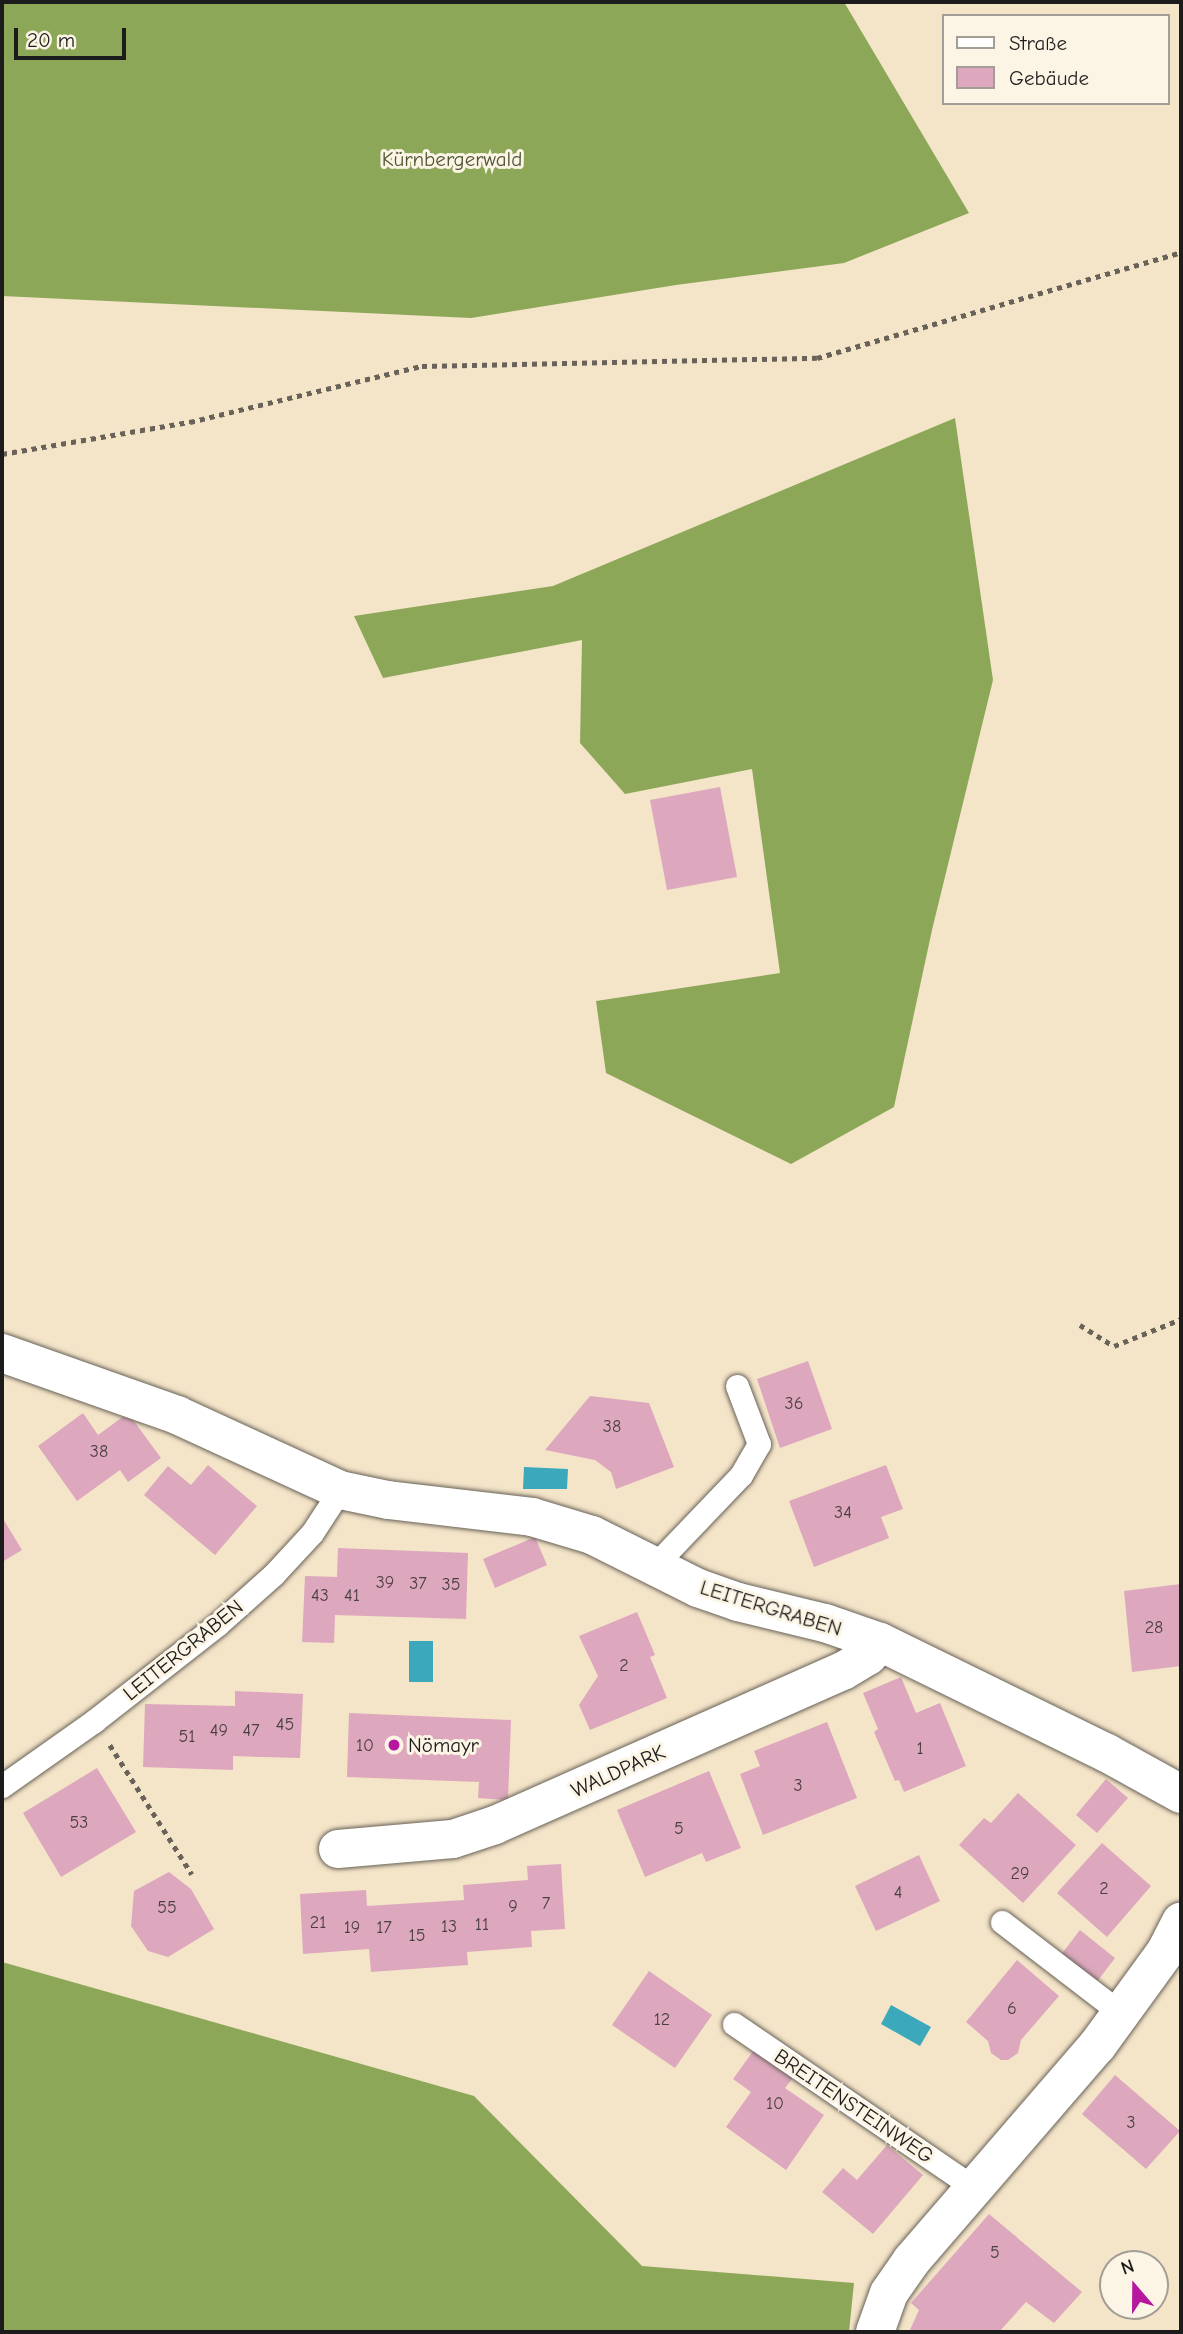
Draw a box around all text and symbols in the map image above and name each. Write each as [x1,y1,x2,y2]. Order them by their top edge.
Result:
scale bar [18,14,130,58]
legend [942,14,1169,105]
text: 20 m [27,28,75,52]
text: Straße [1009,31,1067,55]
text: Gebäude [1009,66,1089,90]
park label: Kürnbergerwald [382,146,522,172]
house number: 36 [785,1393,803,1415]
house number: 38 [603,1416,621,1438]
house number: 38 [90,1441,108,1463]
house number: 34 [834,1502,852,1524]
house number: 39 [376,1572,394,1594]
house number: 37 [409,1573,427,1595]
house number: 35 [442,1574,460,1596]
street label: LEITERGRABEN [697,1574,845,1642]
house number: 43 [311,1585,329,1607]
house number: 41 [344,1585,360,1607]
street label: LEITERGRABEN [118,1594,248,1706]
house number: 28 [1145,1617,1163,1639]
house number: 2 [619,1655,629,1677]
house number: 45 [276,1714,294,1736]
house number: 49 [210,1720,228,1742]
house number: 47 [242,1720,260,1742]
house number: 51 [179,1726,195,1748]
place label: Nömayr [408,1732,479,1758]
house number: 10 [356,1735,374,1757]
marker: Nömayr [386,1737,402,1753]
house number: 1 [916,1738,924,1760]
street label: WALDPARK [567,1739,669,1803]
house number: 3 [793,1775,803,1797]
house number: 53 [70,1812,88,1834]
house number: 5 [674,1818,684,1840]
house number: 29 [1011,1863,1029,1885]
house number: 2 [1099,1878,1109,1900]
house number: 4 [894,1882,902,1904]
house number: 7 [542,1893,550,1915]
house number: 9 [508,1896,518,1918]
house number: 55 [157,1897,177,1919]
house number: 21 [310,1912,326,1934]
house number: 11 [475,1914,489,1936]
house number: 13 [441,1916,457,1938]
house number: 19 [344,1917,360,1939]
house number: 17 [376,1917,392,1939]
house number: 15 [409,1925,425,1947]
house number: 6 [1007,1998,1017,2020]
house number: 12 [654,2009,670,2031]
street label: BREITENSTEINWEG [770,2043,938,2169]
house number: 10 [766,2093,784,2115]
house number: 3 [1126,2112,1136,2134]
house number: 5 [990,2242,1000,2264]
north arrow [1099,2250,1169,2320]
text: N [1118,2255,1137,2280]

